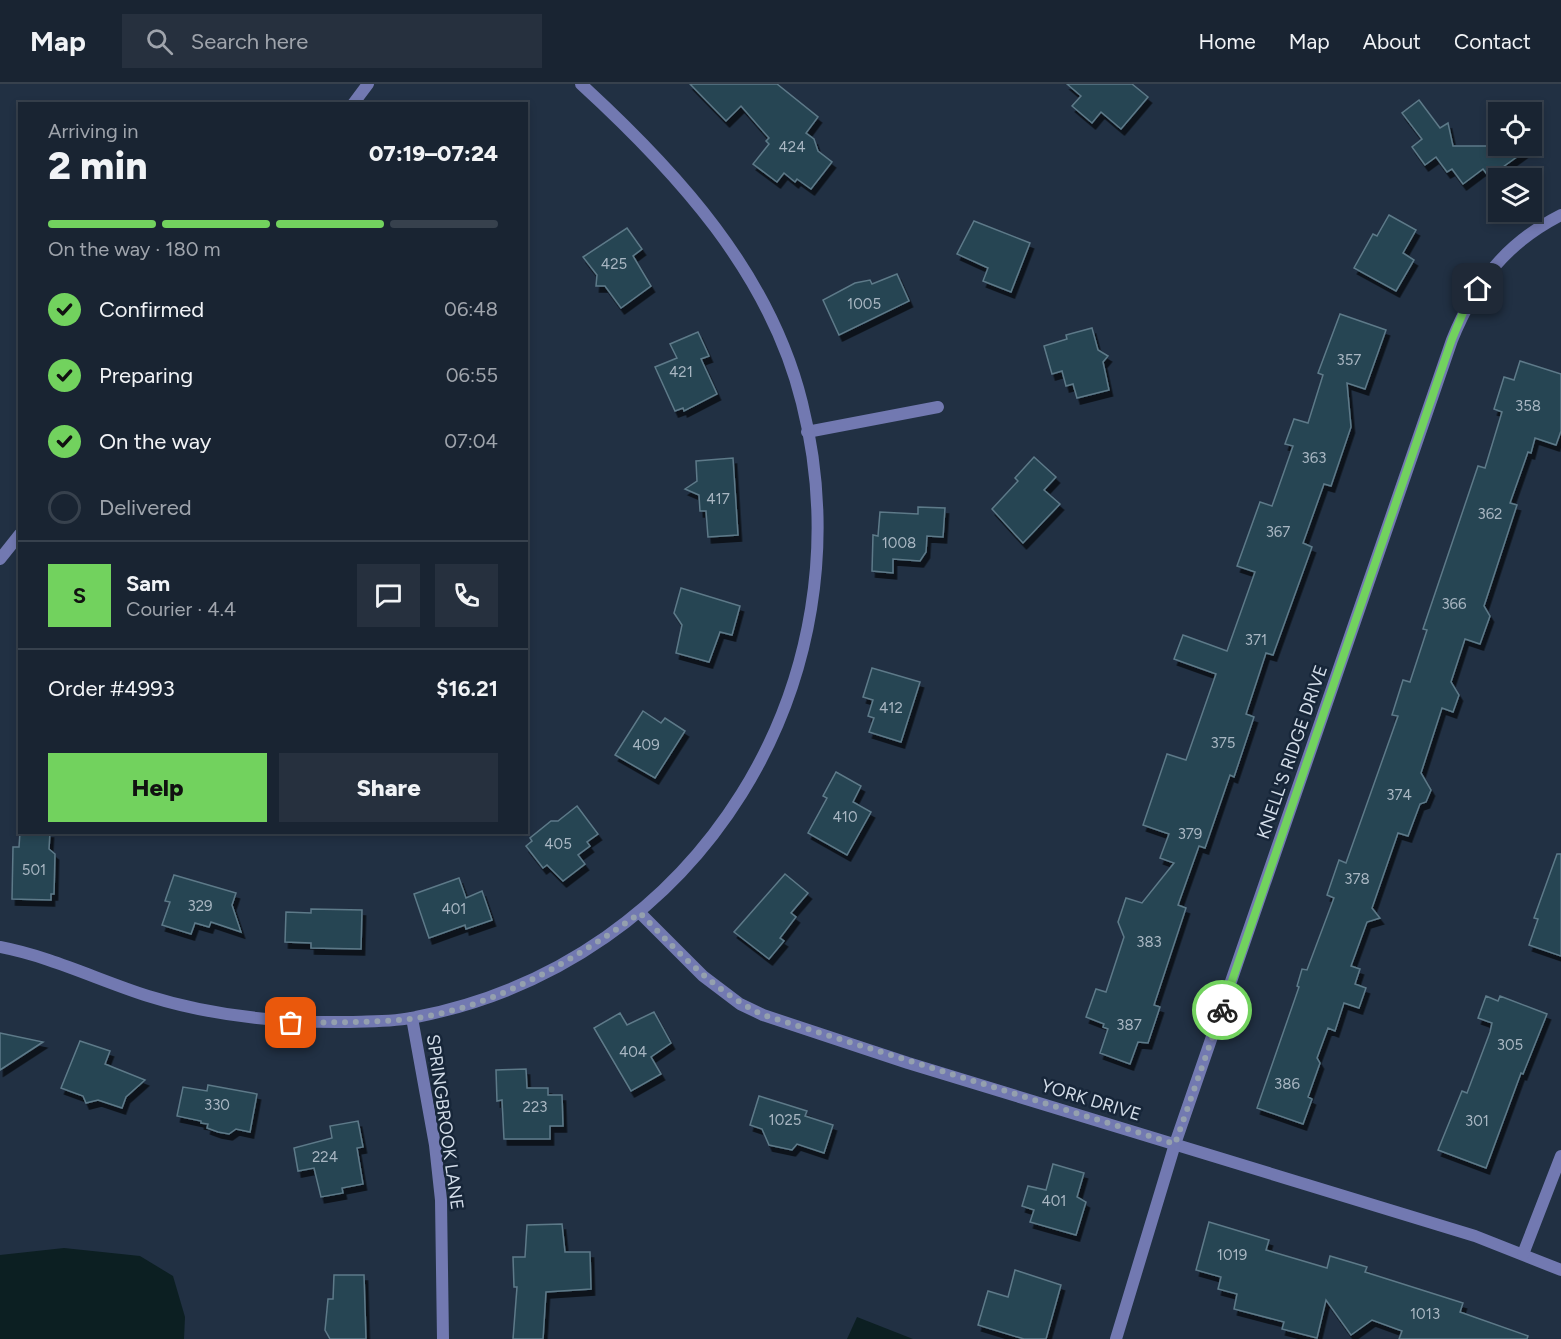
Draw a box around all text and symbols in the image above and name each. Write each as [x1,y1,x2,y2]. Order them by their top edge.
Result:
search box [122,14,542,68]
text: Map [30,24,86,58]
icon: search [143,25,176,58]
text: Search here [191,28,308,55]
text: Home [1199,29,1256,54]
text: Map [1289,29,1330,54]
text: About [1363,29,1421,54]
text: Contact [1454,29,1531,54]
map controls [1488,102,1542,222]
button: locate [1488,102,1542,156]
text: Arriving in [48,119,138,143]
house number: 424 [778,138,806,156]
text: 07:19–07:24 [369,140,498,167]
text: 2 min [48,142,148,189]
button: layers [1488,168,1542,222]
text: On the way · 180 m [48,237,221,261]
house number: 425 [601,255,627,273]
pin [1452,263,1503,314]
icon: home [1461,272,1494,305]
icon: check [48,293,81,326]
house number: 1005 [847,295,881,313]
text: Confirmed [99,296,204,323]
text: 06:48 [444,297,498,321]
house number: 357 [1337,351,1361,369]
icon: check [48,359,81,392]
text: Preparing [99,362,193,389]
text: 06:55 [446,363,498,387]
house number: 421 [669,363,693,381]
house number: 358 [1515,397,1541,415]
icon: check [48,425,81,458]
text: On the way [99,428,211,455]
text: 07:04 [444,429,498,453]
house number: 363 [1302,449,1326,467]
house number: 417 [706,490,730,508]
text: Delivered [99,494,192,521]
house number: 362 [1477,505,1503,523]
house number: 367 [1266,523,1290,541]
house number: 1008 [882,534,916,552]
button: chat [357,564,420,627]
button: phone [435,564,498,627]
text: Sam [126,570,170,597]
text: S [73,582,86,609]
house number: 366 [1441,595,1467,613]
text: Courier · 4.4 [126,597,236,621]
house number: 371 [1245,631,1267,649]
street label: KNELL'S RIDGE DRIVE [1252,662,1332,842]
text: Order #4993 [48,675,175,702]
text: $16.21 [436,675,498,702]
house number: 412 [879,699,903,717]
house number: 375 [1211,734,1235,752]
house number: 409 [632,736,660,754]
button: Help [48,753,267,822]
button: Share [279,753,498,822]
house number: 374 [1386,786,1412,804]
house number: 410 [832,808,858,826]
house number: 379 [1178,825,1202,843]
house number: 405 [544,835,572,853]
house number: 501 [22,861,46,879]
house number: 378 [1344,870,1370,888]
house number: 329 [187,897,213,915]
house number: 401 [441,900,467,918]
house number: 383 [1136,933,1162,951]
courier [1192,980,1252,1040]
icon: bike [1206,994,1239,1027]
pin [265,997,316,1048]
icon: bag [274,1006,307,1039]
house number: 387 [1116,1016,1142,1034]
street label: SPRINGBROOK LANE [422,1033,468,1211]
house number: 305 [1497,1036,1523,1054]
house number: 404 [619,1043,647,1061]
street label: YORK DRIVE [1038,1074,1144,1126]
house number: 386 [1274,1075,1300,1093]
house number: 330 [204,1096,230,1114]
house number: 223 [523,1098,547,1116]
house number: 1025 [769,1111,801,1129]
house number: 301 [1465,1112,1489,1130]
house number: 224 [312,1148,338,1166]
house number: 401 [1041,1192,1067,1210]
house number: 1019 [1217,1246,1247,1264]
house number: 1013 [1410,1305,1440,1323]

